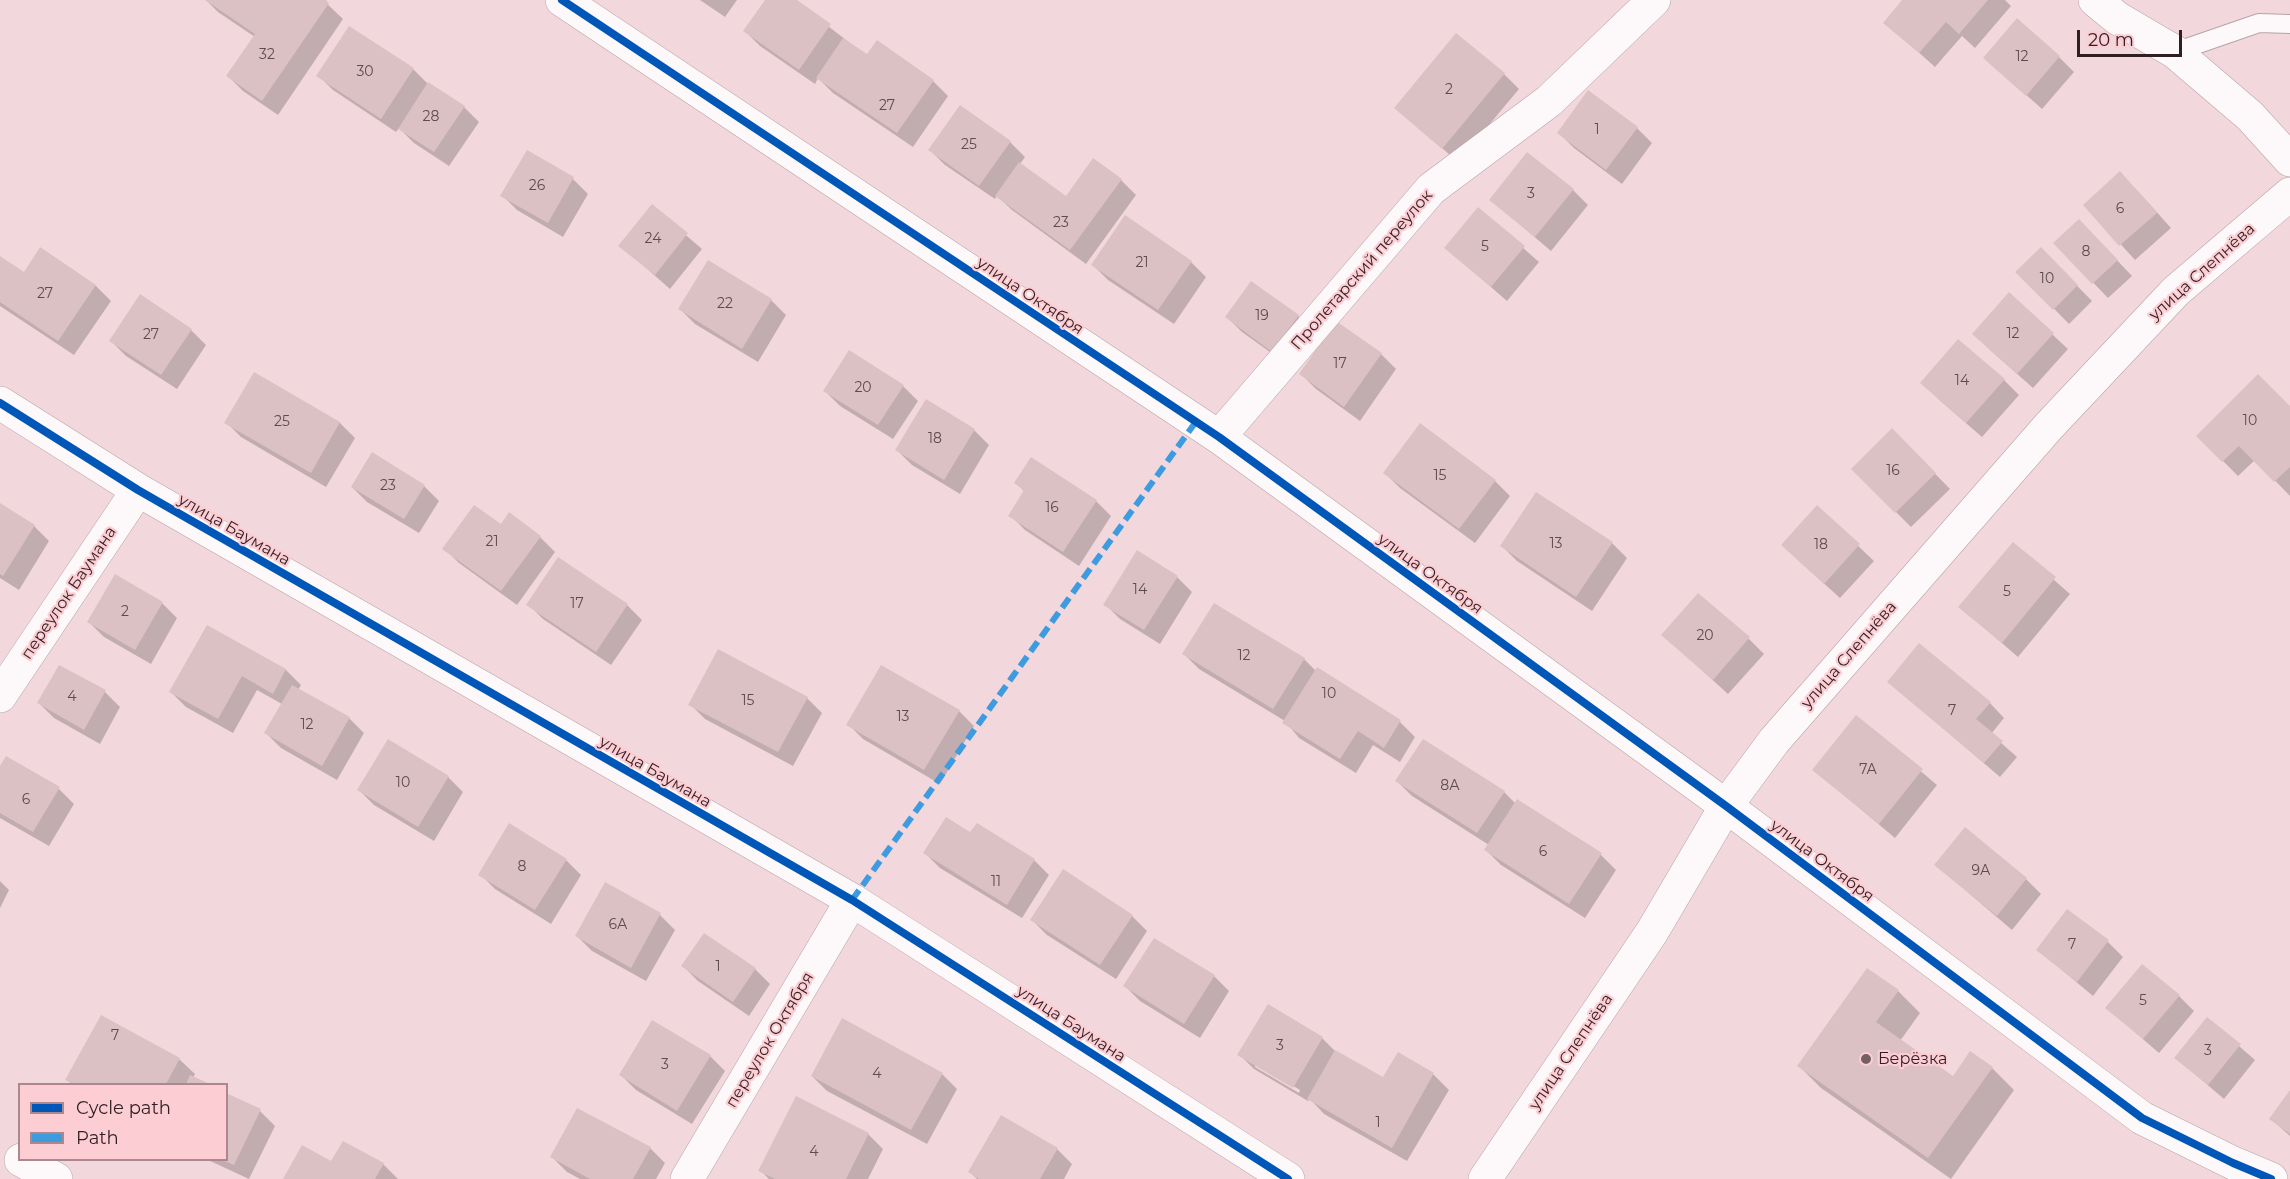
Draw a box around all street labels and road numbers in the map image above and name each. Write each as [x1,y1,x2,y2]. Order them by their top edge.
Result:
street label: Пролетарский переулок [1287,186,1437,354]
street label: улица Слепнёва [2145,219,2259,325]
street label: улица Октября [973,253,1087,339]
street label: улица Баумана [175,490,293,570]
street label: переулок Баумана [18,523,120,663]
street label: улица Октября [1374,530,1486,618]
street label: улица Слепнёва [1797,597,1901,713]
street label: улица Баумана [596,732,714,812]
street label: улица Октября [1766,816,1878,906]
street label: переулок Октября [722,969,818,1111]
street label: улица Баумана [1013,982,1129,1066]
street label: улица Слепнёва [1525,990,1617,1114]

